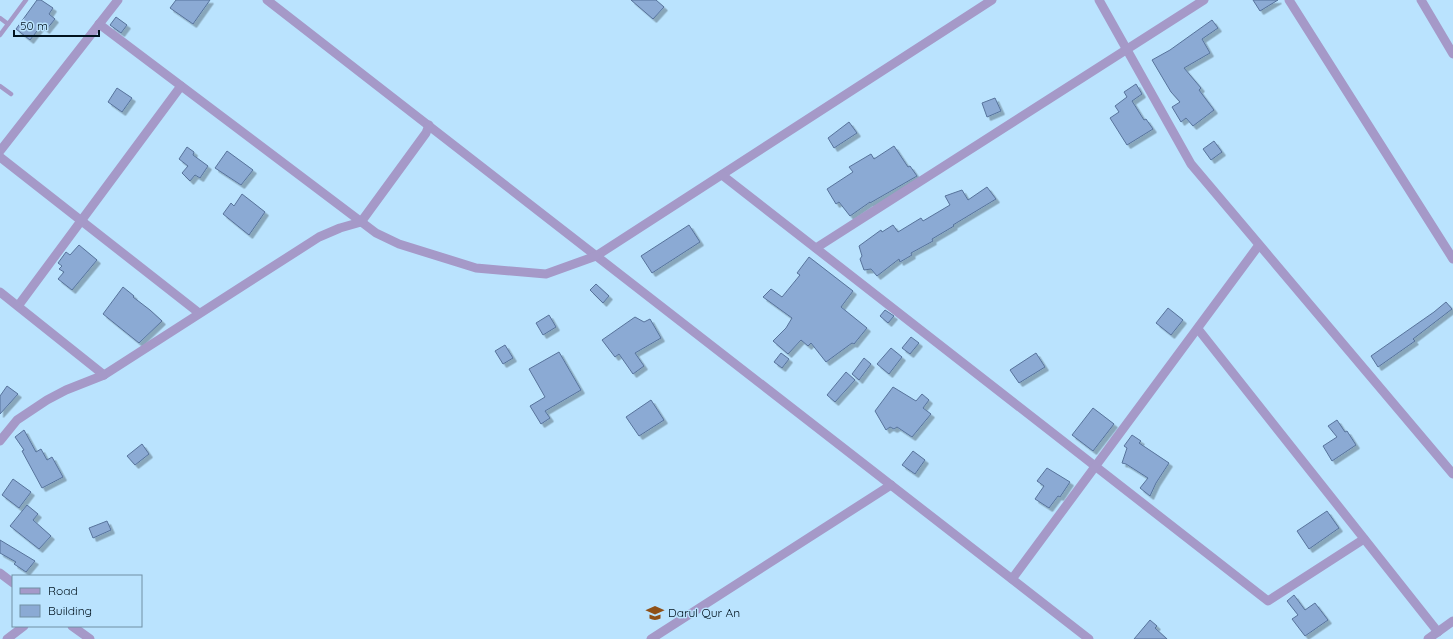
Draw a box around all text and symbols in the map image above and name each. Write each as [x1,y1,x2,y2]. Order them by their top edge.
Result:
scale bar [14,12,99,38]
text: 50 m [20,18,48,33]
legend [12,575,142,627]
text: Road [48,583,78,598]
text: Building [48,603,92,618]
school or university icon: Darul Qur An [645,603,665,623]
place label: Darul Qur An [668,605,740,620]

